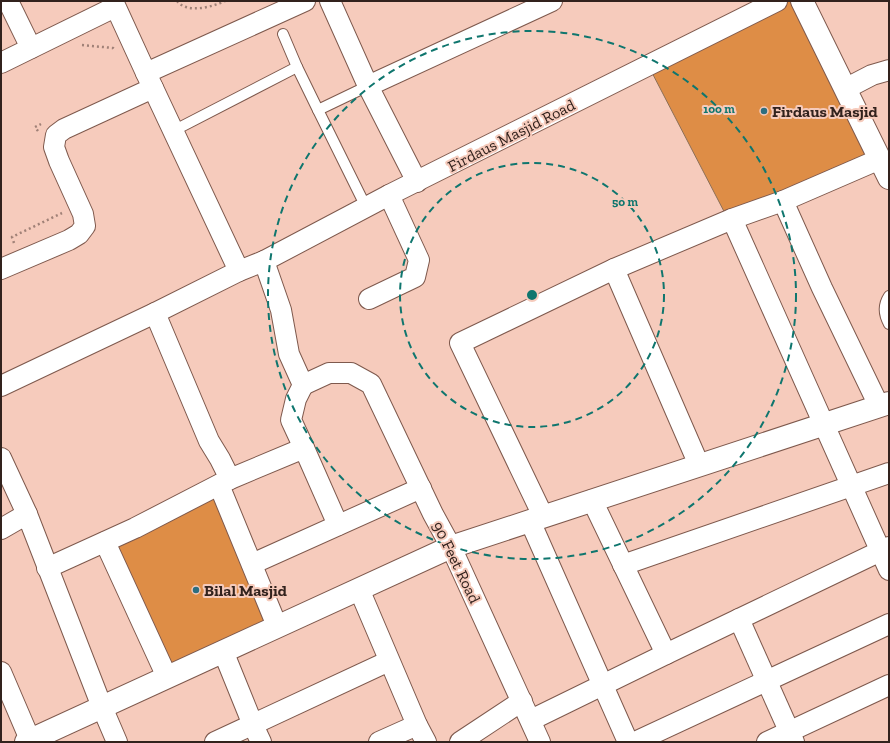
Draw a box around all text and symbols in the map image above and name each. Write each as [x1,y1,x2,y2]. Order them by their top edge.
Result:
street label: Firdaus Masjid Road [444,95,578,176]
text: 100 m [703,102,735,116]
place label: Firdaus Masjid [772,102,878,121]
marker: Firdaus Masjid [759,106,769,116]
text: 50 m [612,195,638,209]
centre of rings [525,288,539,302]
street label: 90 Feet Road [429,518,485,607]
place label: Bilal Masjid [204,581,287,600]
marker: Bilal Masjid [191,585,201,595]

